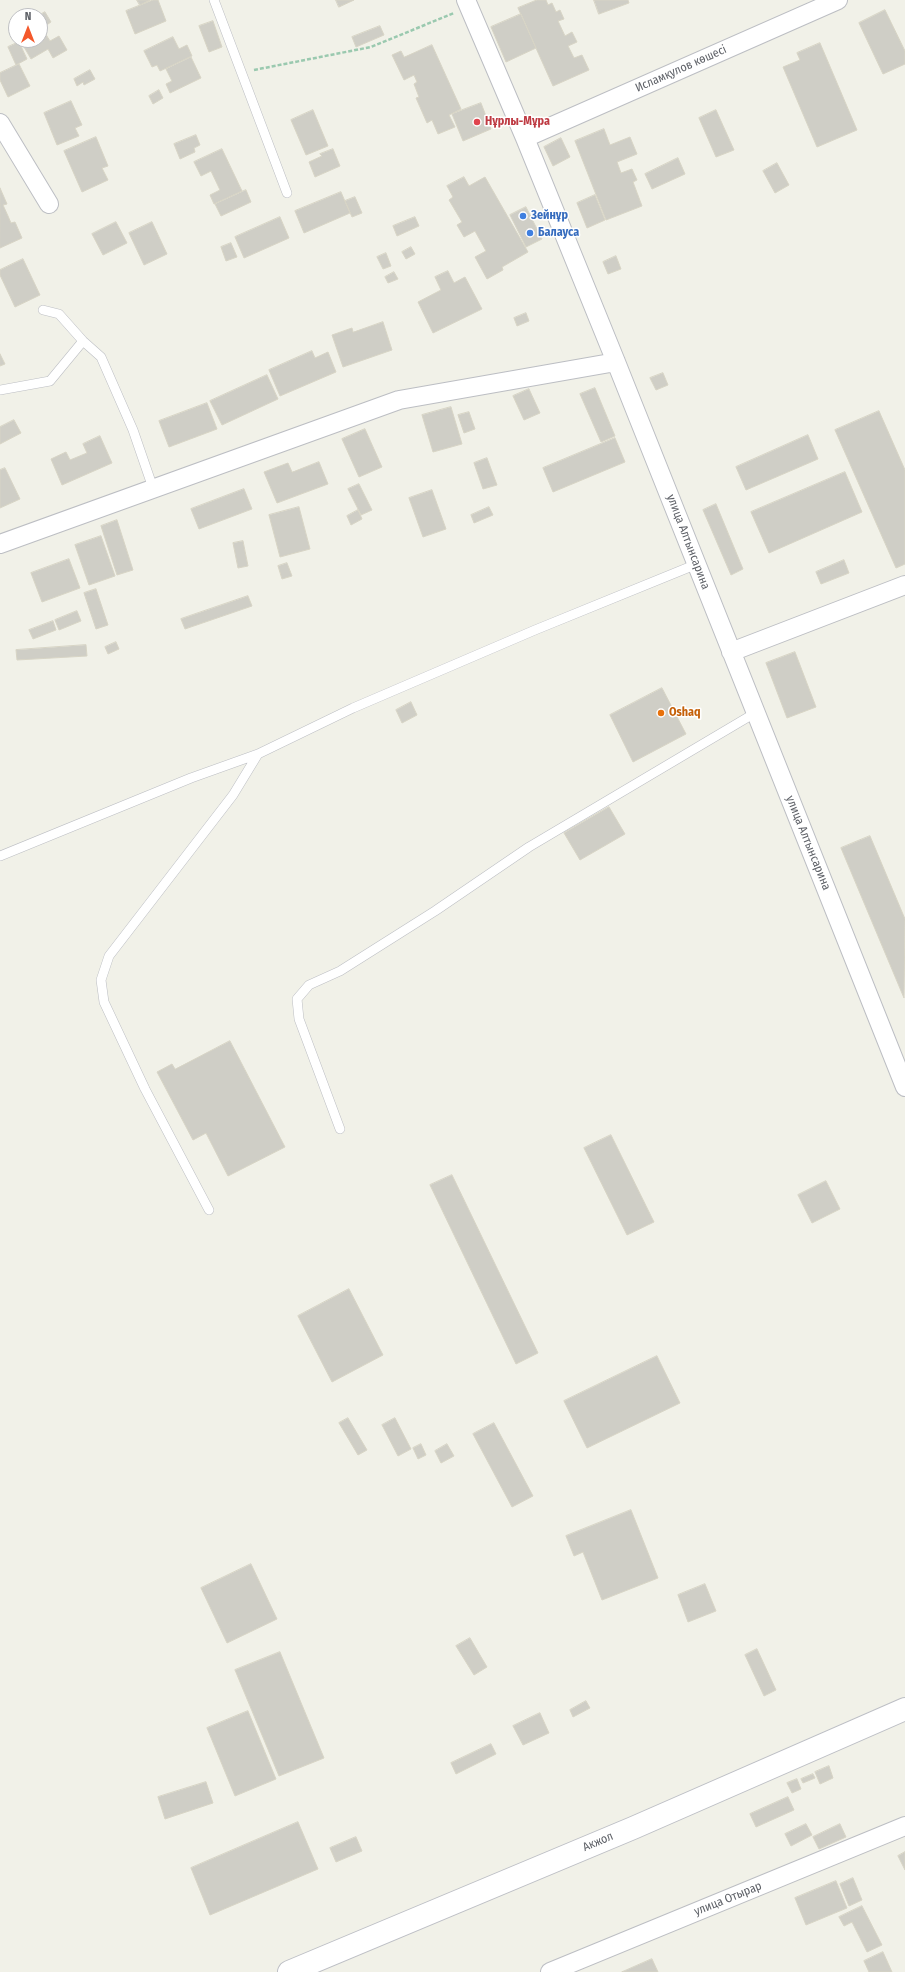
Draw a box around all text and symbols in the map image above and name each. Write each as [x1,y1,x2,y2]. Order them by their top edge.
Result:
north arrow [8,8,48,48]
text: N [25,10,31,23]
street label: Исламқулов көшесі [633,42,729,96]
place label: Нұрлы-Мұра [485,115,550,129]
marker: Нұрлы-Мұра [472,117,482,127]
place label: Зейнұр [531,209,568,223]
marker: Зейнұр [518,211,528,221]
place label: Балауса [538,226,579,240]
marker: Балауса [525,228,535,238]
street label: улица Алтынсарина [663,492,713,592]
place label: Oshaq [669,706,701,720]
marker: Oshaq [656,708,666,718]
street label: улица Алтынсарина [782,794,834,892]
street label: Акжол [581,1829,615,1855]
street label: улица Отырар [692,1879,764,1919]

